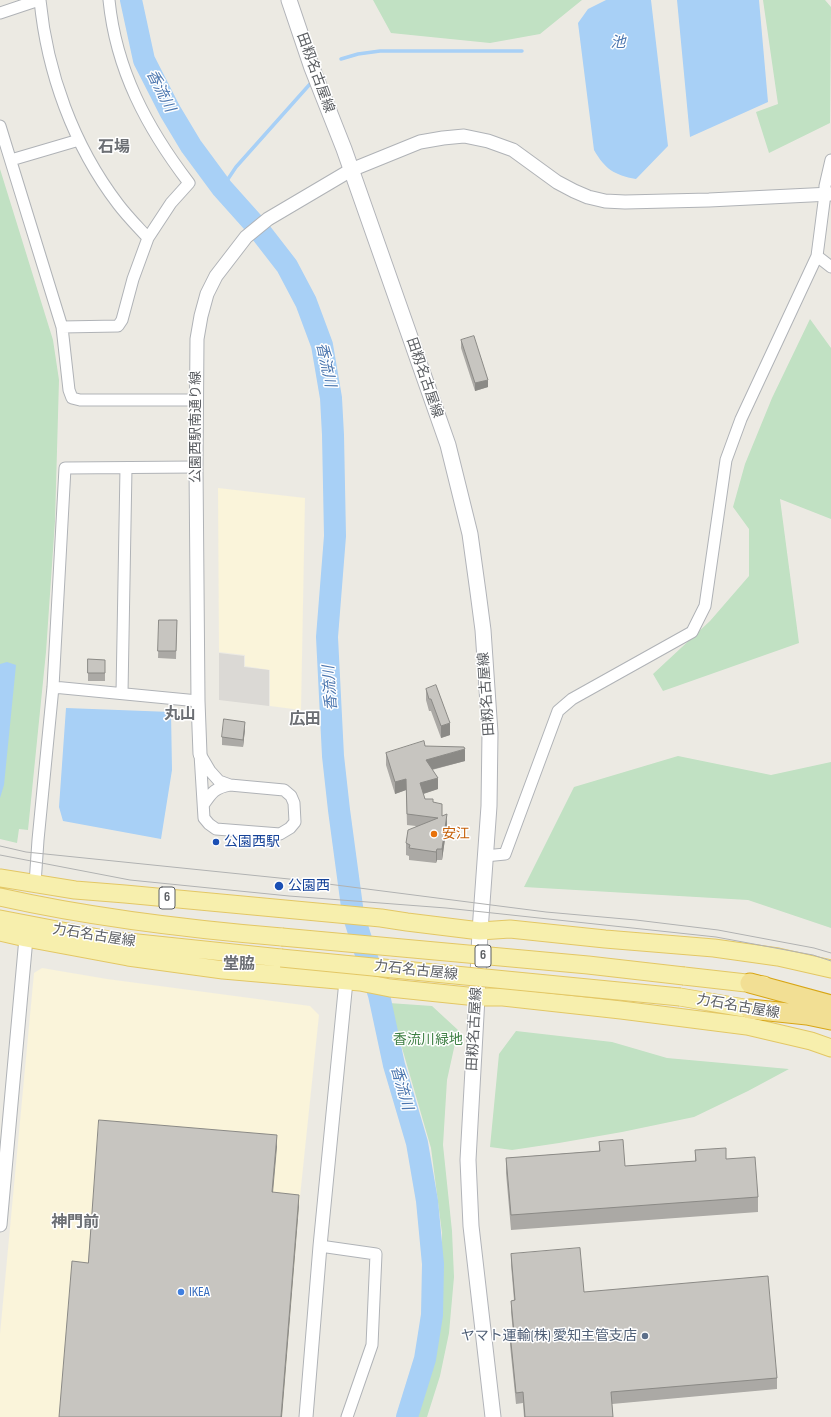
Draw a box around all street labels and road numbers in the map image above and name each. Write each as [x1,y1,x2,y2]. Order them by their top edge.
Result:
street label: 田籾名古屋線 [293,31,337,115]
street label: 田籾名古屋線 [402,336,446,420]
street label: 公園西駅南通り線 [188,371,204,483]
street label: 田籾名古屋線 [476,652,498,736]
road number: 6 [159,887,175,909]
street label: 力石名古屋線 [51,921,137,951]
road number: 6 [475,945,491,967]
street label: 力石名古屋線 [373,958,459,984]
street label: 田籾名古屋線 [464,987,486,1071]
street label: 力石名古屋線 [695,991,781,1023]

